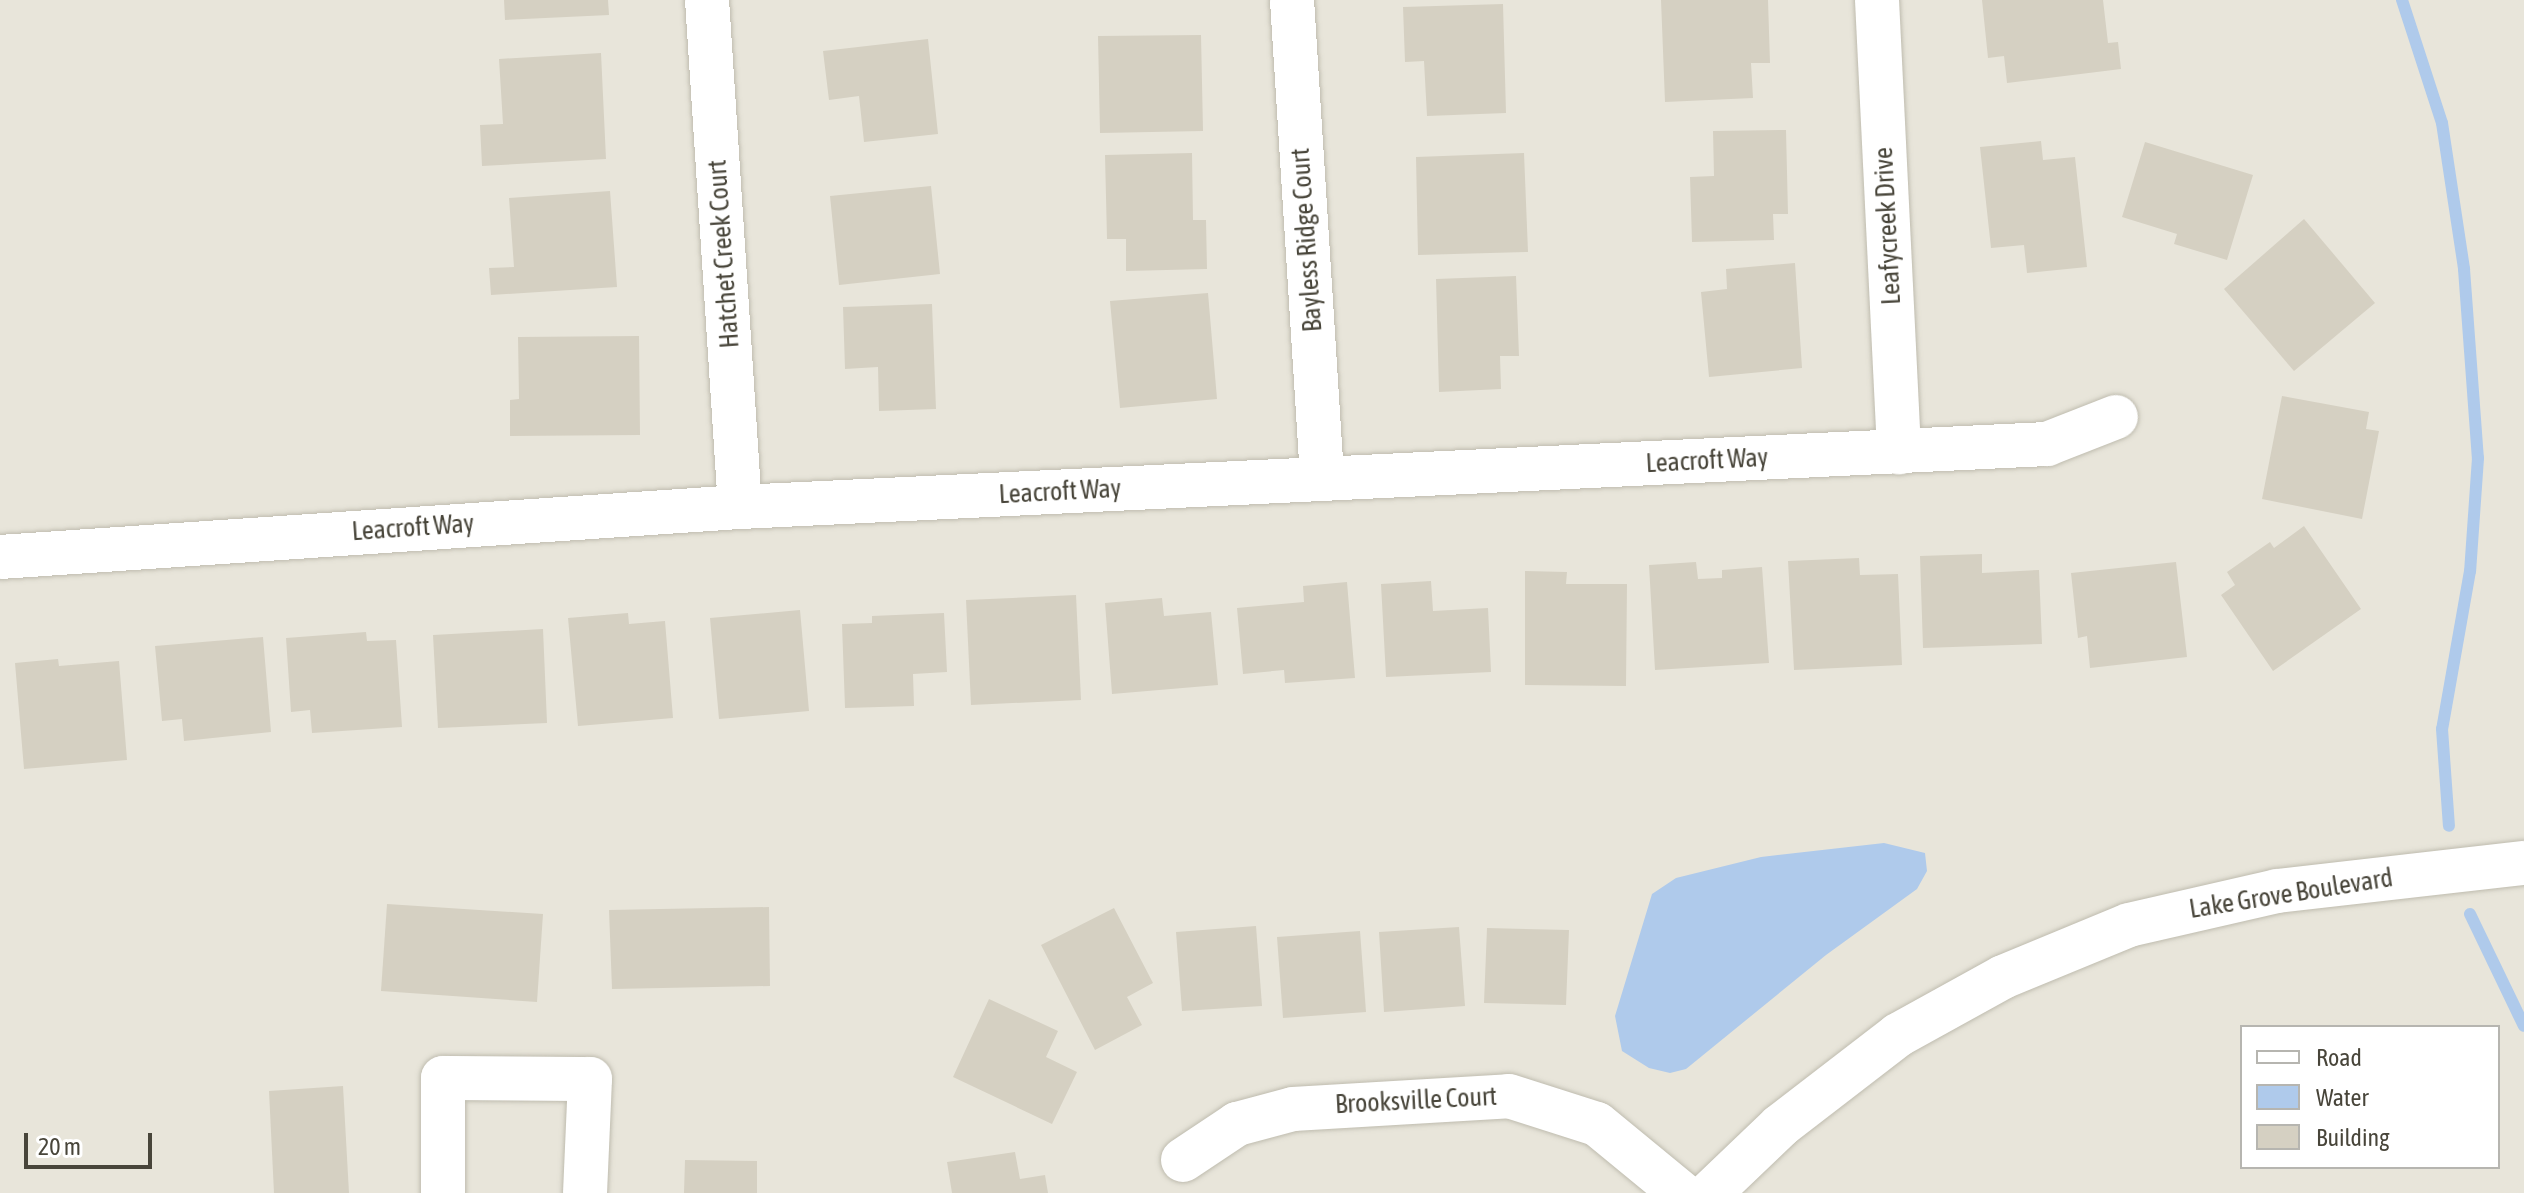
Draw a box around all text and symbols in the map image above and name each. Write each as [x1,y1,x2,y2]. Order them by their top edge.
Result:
street label: Leafycreek Drive [1868,146,1908,306]
street label: Bayless Ridge Court [1285,147,1329,333]
street label: Hatchet Creek Court [702,159,746,349]
street label: Leacroft Way [1645,442,1769,480]
street label: Leacroft Way [998,473,1122,511]
street label: Leacroft Way [351,508,475,548]
street label: Lake Grove Boulevard [2187,863,2395,925]
legend [2240,1025,2500,1169]
text: Road [2316,1044,2362,1071]
street label: Brooksville Court [1334,1081,1498,1121]
text: Water [2316,1084,2369,1111]
scale bar [28,1117,156,1167]
text: Building [2316,1124,2389,1151]
text: 20 m [38,1133,81,1160]

